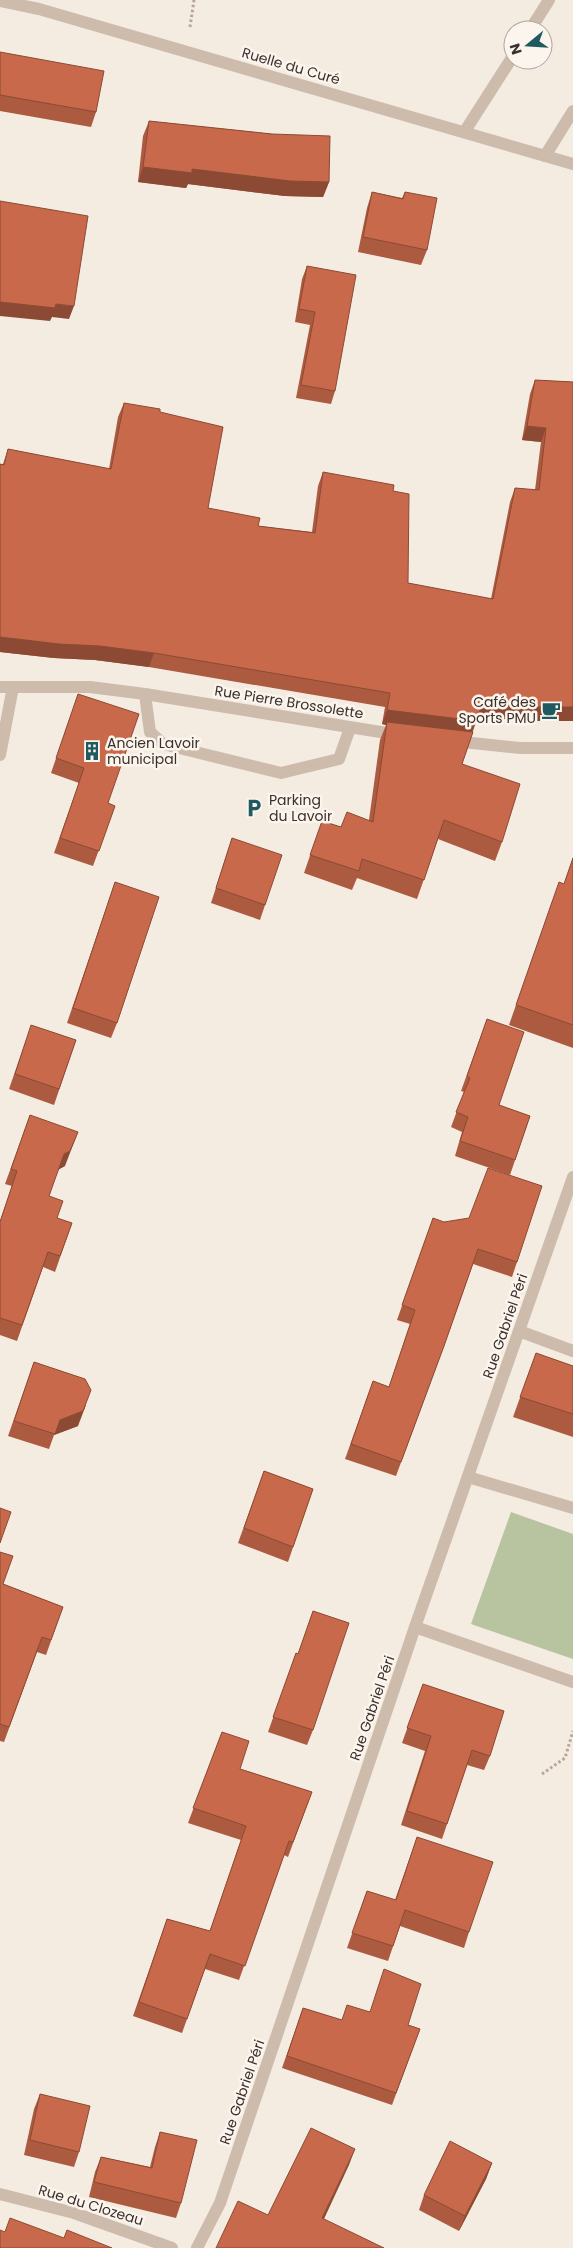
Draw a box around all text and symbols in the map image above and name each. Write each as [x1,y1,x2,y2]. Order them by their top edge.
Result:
north arrow [503,20,553,70]
text: N [504,41,527,57]
street label: Ruelle du Curé [240,42,343,90]
street label: Rue Pierre Brossolette [213,680,365,724]
place label: Café des Sports PMU [458,692,536,728]
cafe icon: Café des Sports PMU [540,699,562,721]
place label: Ancien Lavoir municipal [107,733,200,769]
building icon: Ancien Lavoir municipal [81,740,103,762]
place label: Parking du Lavoir [269,790,332,826]
parking icon: Parking du Lavoir [243,797,265,819]
street label: Rue Gabriel Péri [478,1271,532,1381]
street label: Rue Gabriel Péri [345,1653,399,1763]
street label: Rue Gabriel Péri [215,2037,269,2147]
street label: Rue du Clozeau [36,2180,146,2230]

